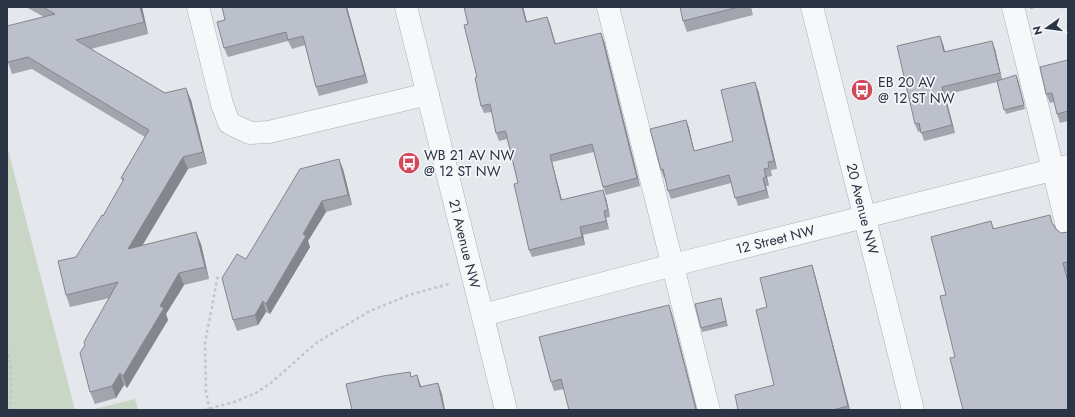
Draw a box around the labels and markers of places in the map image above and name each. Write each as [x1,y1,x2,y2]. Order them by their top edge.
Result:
place label: EB 20 AV @ 12 ST NW [878,72,955,108]
bus stop icon: EB 20 AV @ 12 ST NW [849,77,875,103]
place label: WB 21 AV NW @ 12 ST NW [424,145,514,181]
bus stop icon: WB 21 AV NW @ 12 ST NW [396,150,422,176]

